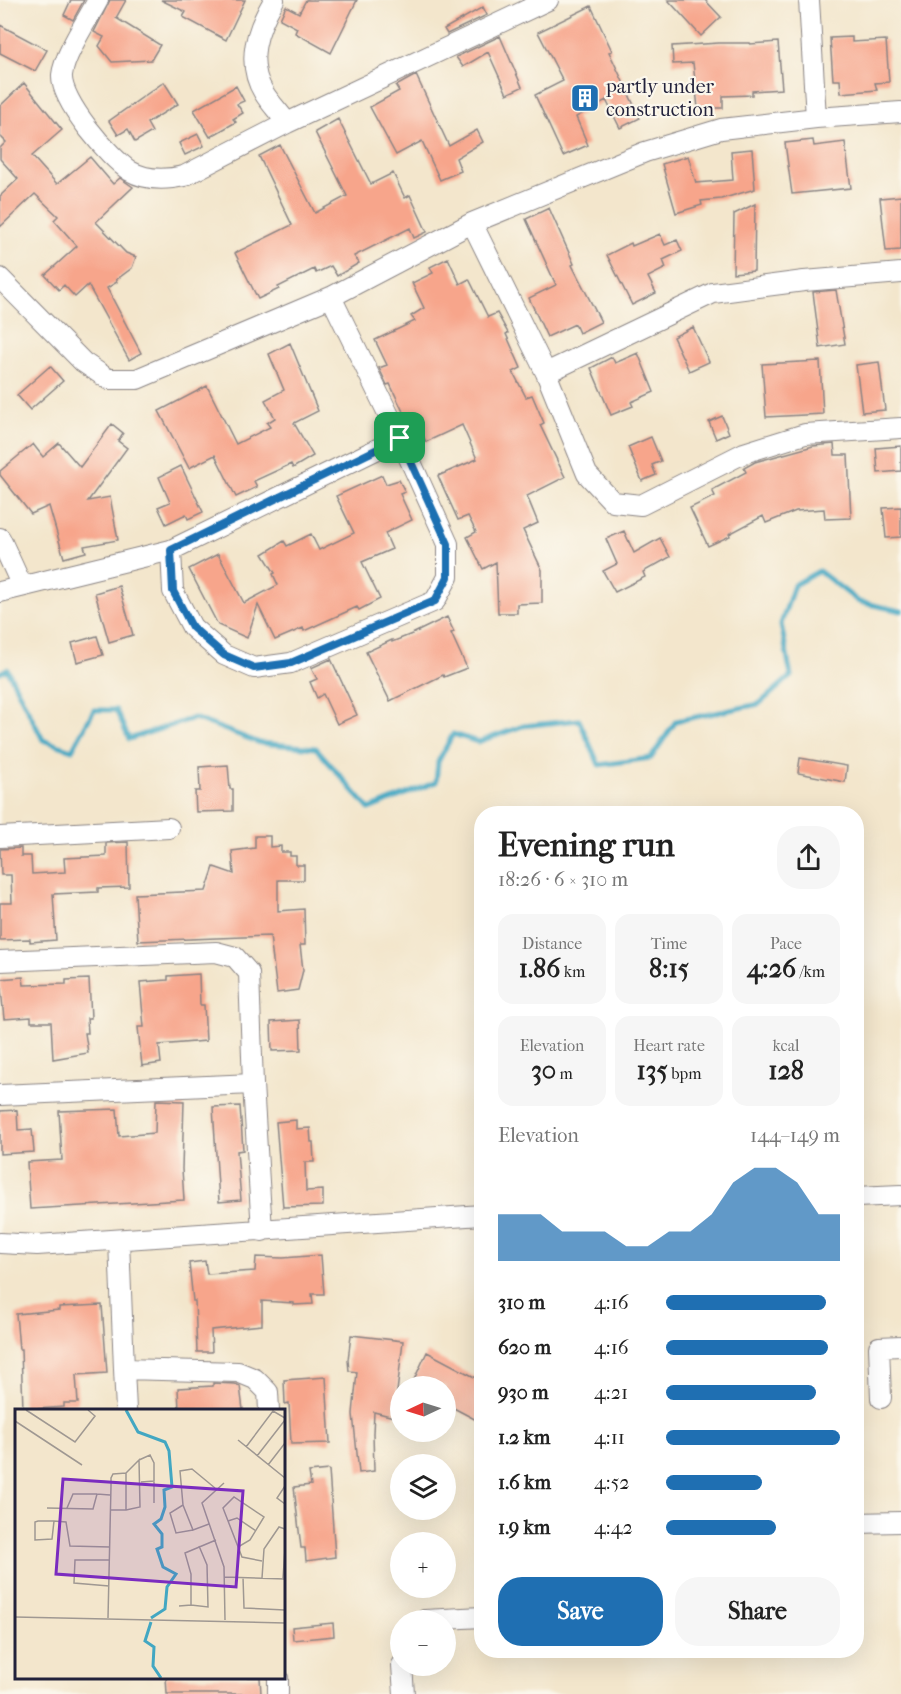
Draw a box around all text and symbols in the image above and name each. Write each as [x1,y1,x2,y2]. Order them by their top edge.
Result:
place label: partly under construction [605,75,715,121]
building icon: partly under construction [569,82,601,114]
pin [374,412,425,463]
icon: arrive [383,421,416,454]
text: Evening run [498,826,675,865]
button: share [777,826,840,889]
text: 18:26 · 6 × 310 m [498,868,628,891]
text: Distance [522,934,582,953]
text: Time [651,934,687,953]
text: Pace [770,934,802,953]
text: 1.86 [519,953,560,984]
text: 8:15 [649,953,689,984]
text: 4:26 [747,953,796,984]
text: km [560,962,585,981]
text: /km [796,962,825,981]
text: Elevation [520,1036,584,1055]
text: Heart rate [633,1036,705,1055]
text: kcal [773,1036,799,1055]
text: 30 [531,1055,556,1086]
text: 135 [637,1055,668,1086]
text: 128 [768,1055,804,1086]
text: m [556,1064,573,1083]
text: bpm [668,1064,701,1083]
text: Elevation [498,1124,579,1147]
text: 144–149 m [750,1124,840,1147]
text: 310 m [498,1291,545,1314]
text: 4:16 [594,1291,629,1314]
text: 620 m [498,1336,551,1359]
text: 4:16 [594,1336,629,1359]
north arrow [390,1376,456,1442]
map controls [390,1376,456,1676]
text: 930 m [498,1381,549,1404]
text: 4:21 [594,1381,628,1404]
inset map [15,1409,285,1679]
text: 1.2 km [498,1426,551,1449]
text: 4:11 [594,1426,625,1449]
button: layers [390,1454,456,1520]
text: 1.6 km [498,1471,551,1494]
text: 4:52 [594,1471,630,1494]
text: 1.9 km [498,1516,550,1539]
text: 4:42 [594,1516,633,1539]
button: + [390,1532,456,1598]
button: Save [498,1577,663,1646]
button: Share [675,1577,840,1646]
button: − [390,1610,456,1676]

